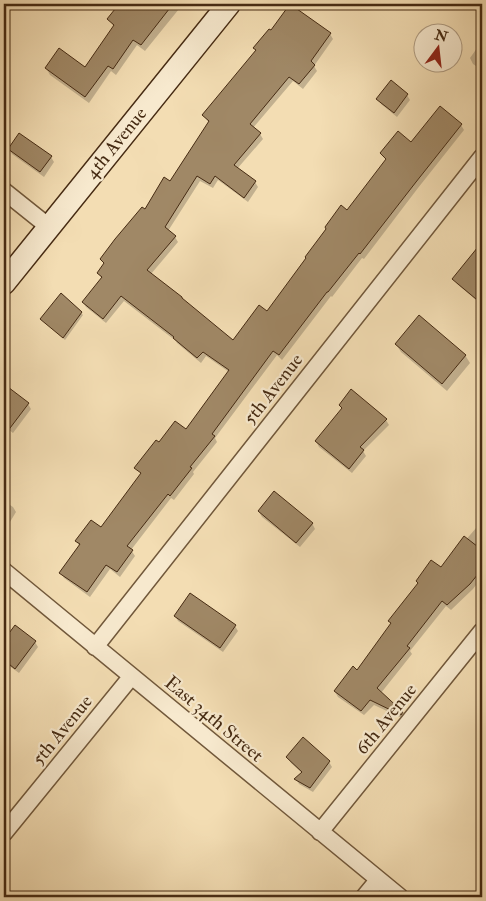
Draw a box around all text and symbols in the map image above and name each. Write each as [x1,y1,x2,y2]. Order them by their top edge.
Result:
north arrow [414,22,464,72]
text: N [432,26,450,46]
street label: 4th Avenue [80,102,152,184]
street label: 5th Avenue [238,349,308,429]
street label: East 34th Street [160,671,268,767]
street label: 6th Avenue [350,678,422,759]
street label: 5th Avenue [26,690,98,770]

